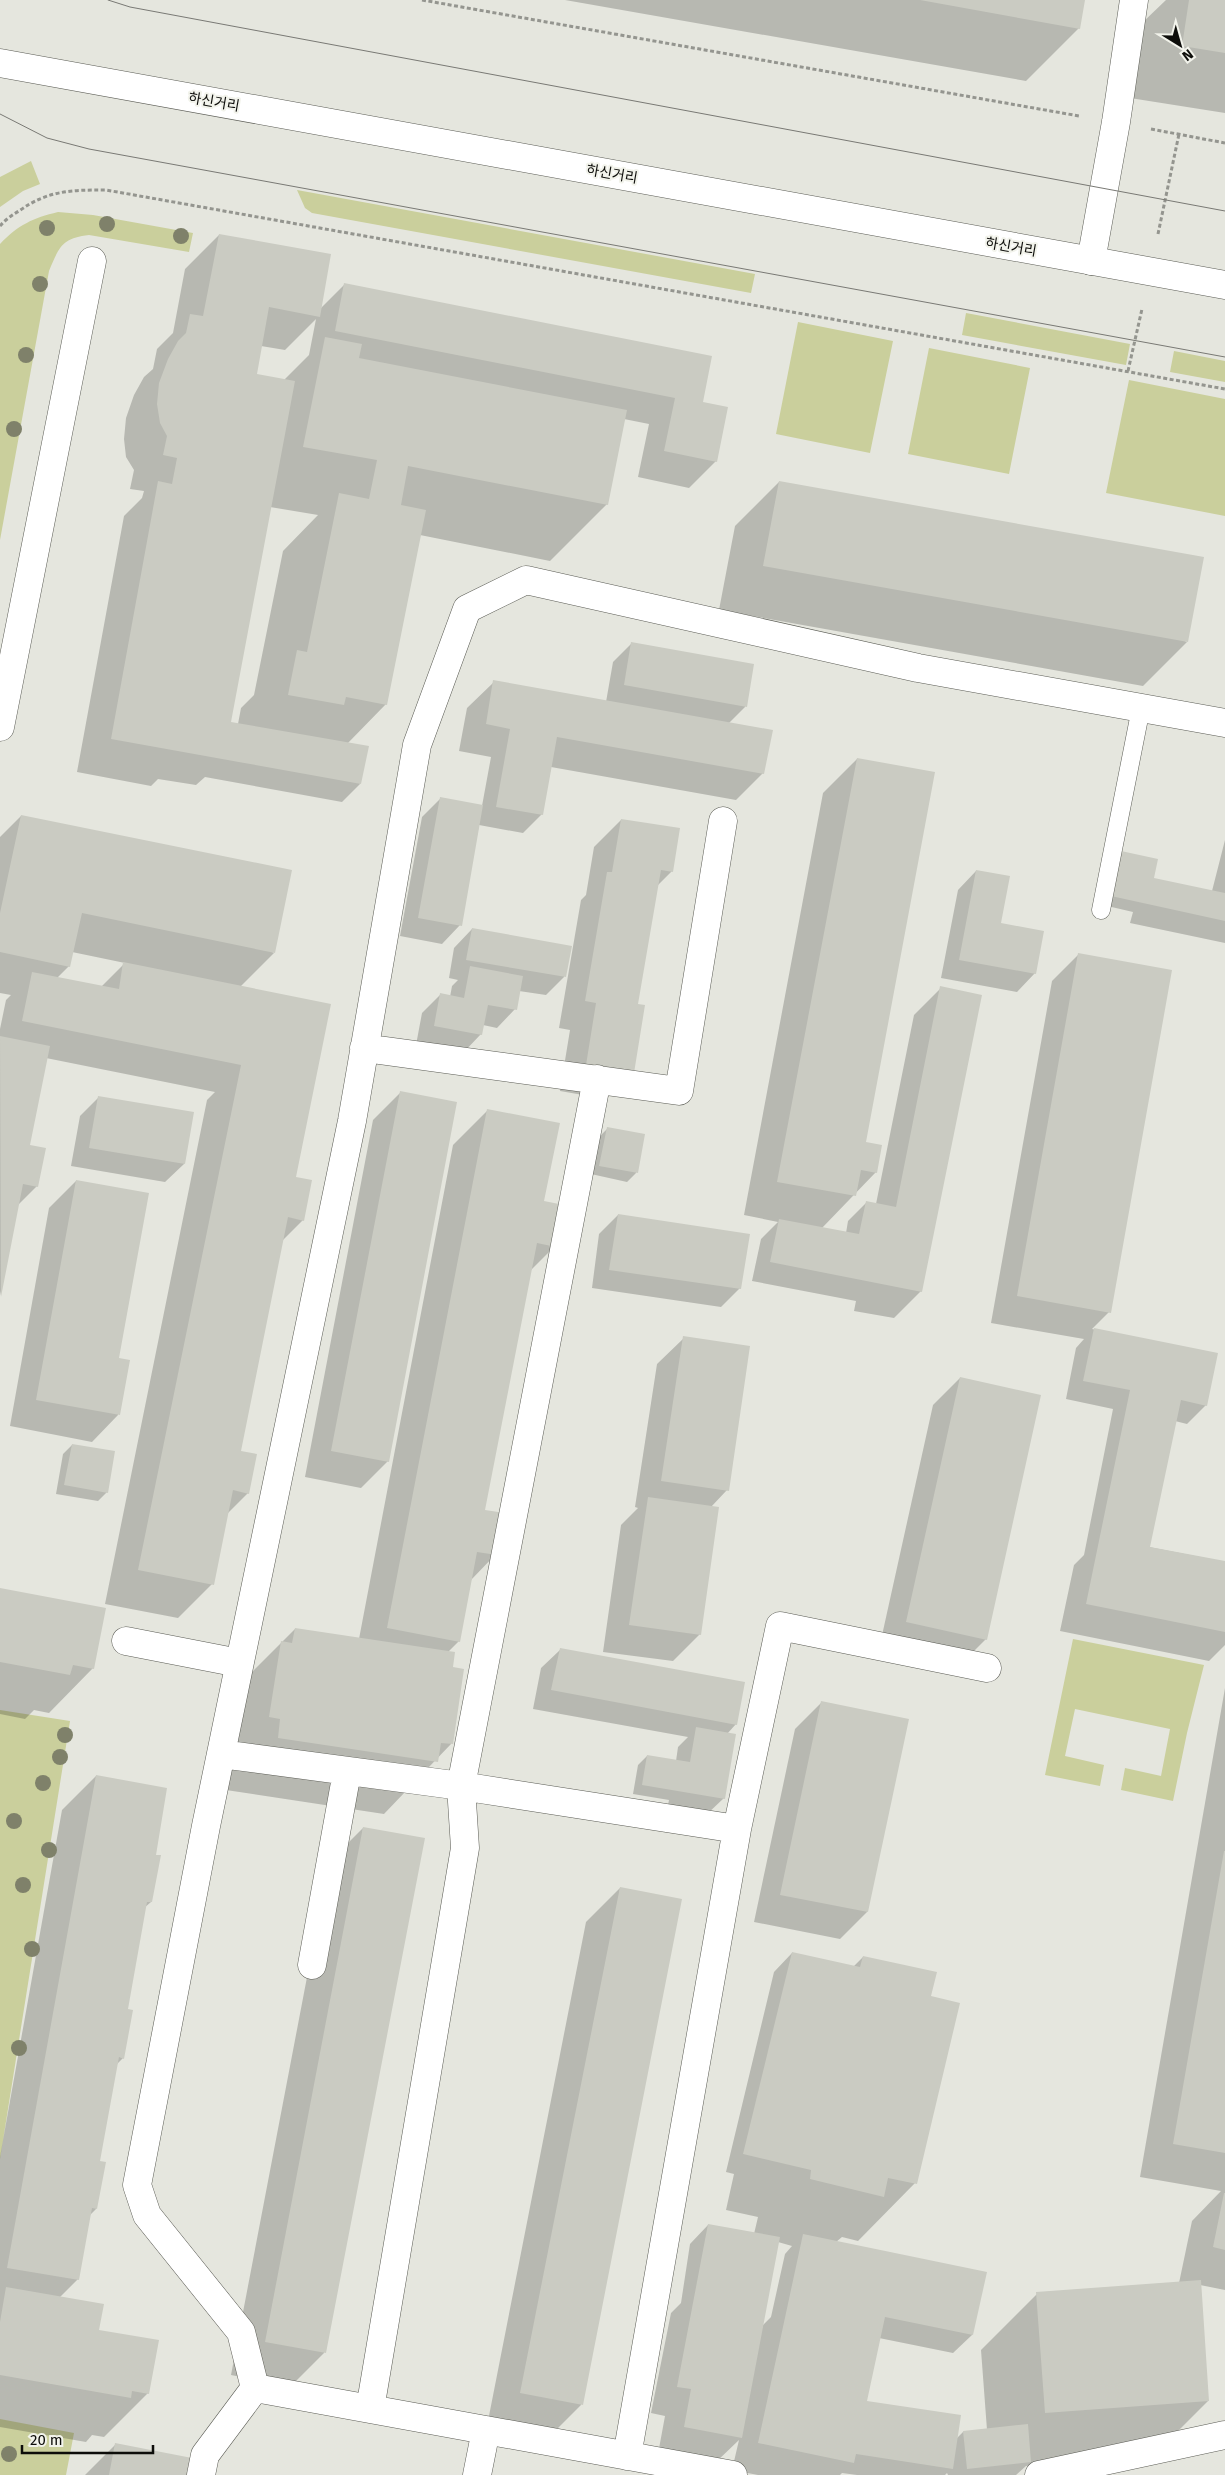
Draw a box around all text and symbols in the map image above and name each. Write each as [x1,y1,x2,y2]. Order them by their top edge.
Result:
north arrow [1155,20,1205,70]
text: N [1179,45,1196,65]
street label: 하신거리 [187,89,241,115]
street label: 하신거리 [585,161,639,187]
street label: 하신거리 [984,234,1038,260]
scale bar [22,2422,154,2454]
text: 20 m [30,2431,63,2449]

